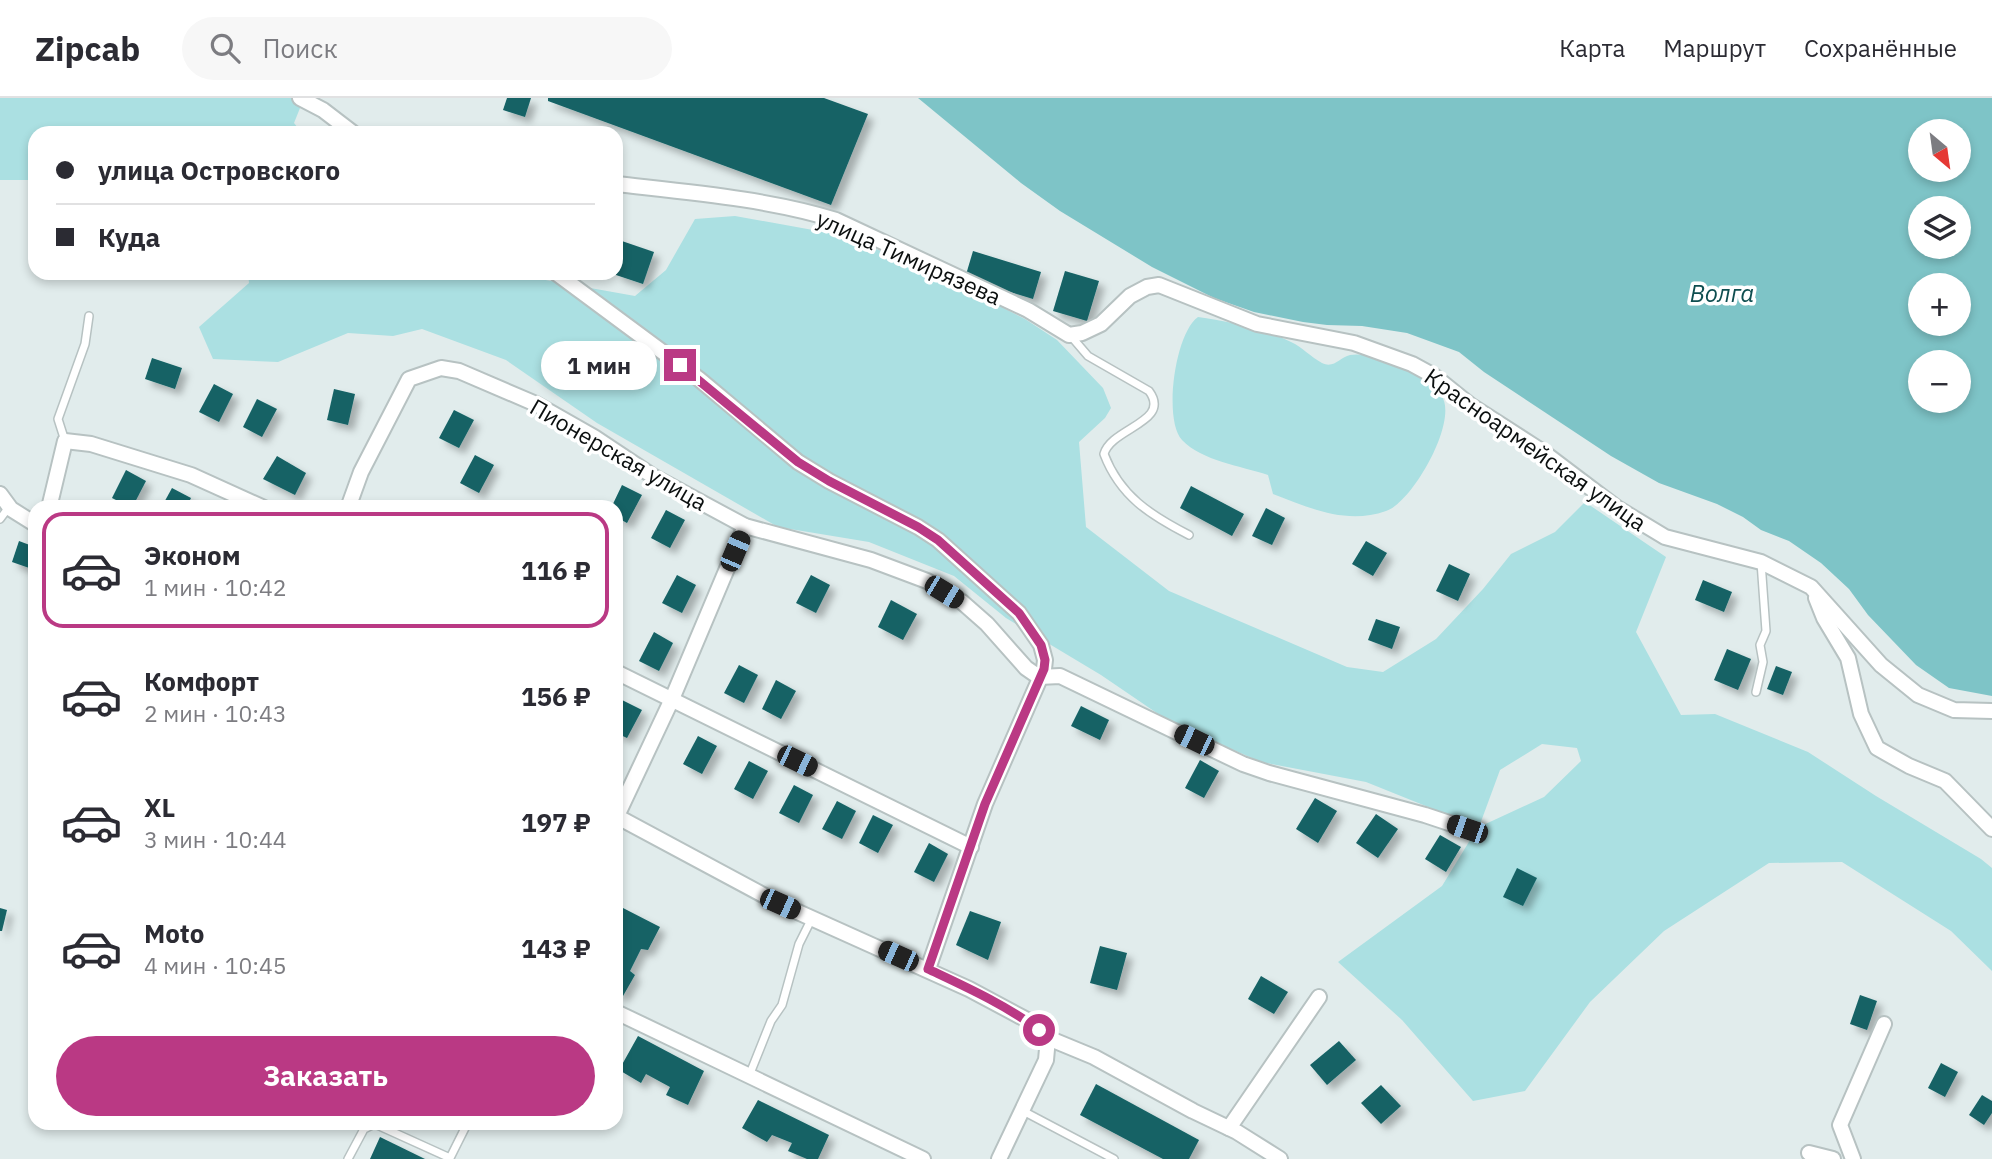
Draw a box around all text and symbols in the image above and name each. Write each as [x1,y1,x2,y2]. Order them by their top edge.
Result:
search box [182,17,672,80]
text: Zipcab [35,27,140,70]
icon: search [206,29,244,67]
text: Поиск [262,31,338,65]
text: Карта [1559,32,1625,64]
text: Маршрут [1663,32,1766,64]
text: Сохранённые [1804,32,1957,64]
north arrow [1908,119,1970,182]
map controls [1908,119,1971,413]
text: улица Островского [98,153,340,187]
button: layers [1908,196,1971,259]
street label: улица Тимирязева [812,203,1006,311]
text: Куда [98,220,160,254]
button: + [1908,273,1971,336]
water label: Волга [1690,277,1754,309]
callout: 1 мин [540,341,656,390]
route end [664,349,696,381]
text: 1 мин [567,350,631,380]
button: − [1908,350,1971,413]
street label: Красноармейская улица [1419,361,1653,537]
street label: Пионерская улица [525,391,713,517]
car [718,528,753,574]
text: Эконом [144,538,241,572]
icon: car [60,539,123,602]
text: 116 ₽ [521,553,591,587]
text: 1 мин · 10:42 [144,572,287,602]
car [921,572,968,612]
text: Комфорт [144,664,259,698]
icon: car [60,665,123,728]
text: 156 ₽ [521,679,591,713]
text: 2 мин · 10:43 [144,698,287,728]
car [1171,721,1218,759]
car [774,742,821,780]
text: XL [144,790,175,824]
icon: car [60,791,123,854]
text: 197 ₽ [521,805,591,839]
car [1444,812,1491,846]
text: 3 мин · 10:44 [144,824,287,854]
car [757,886,804,922]
text: Moto [144,916,204,950]
icon: car [60,917,123,980]
text: 143 ₽ [521,931,591,965]
car [875,938,922,974]
text: 4 мин · 10:45 [144,950,287,980]
route start [1023,1014,1055,1046]
button: Заказать [56,1036,595,1116]

